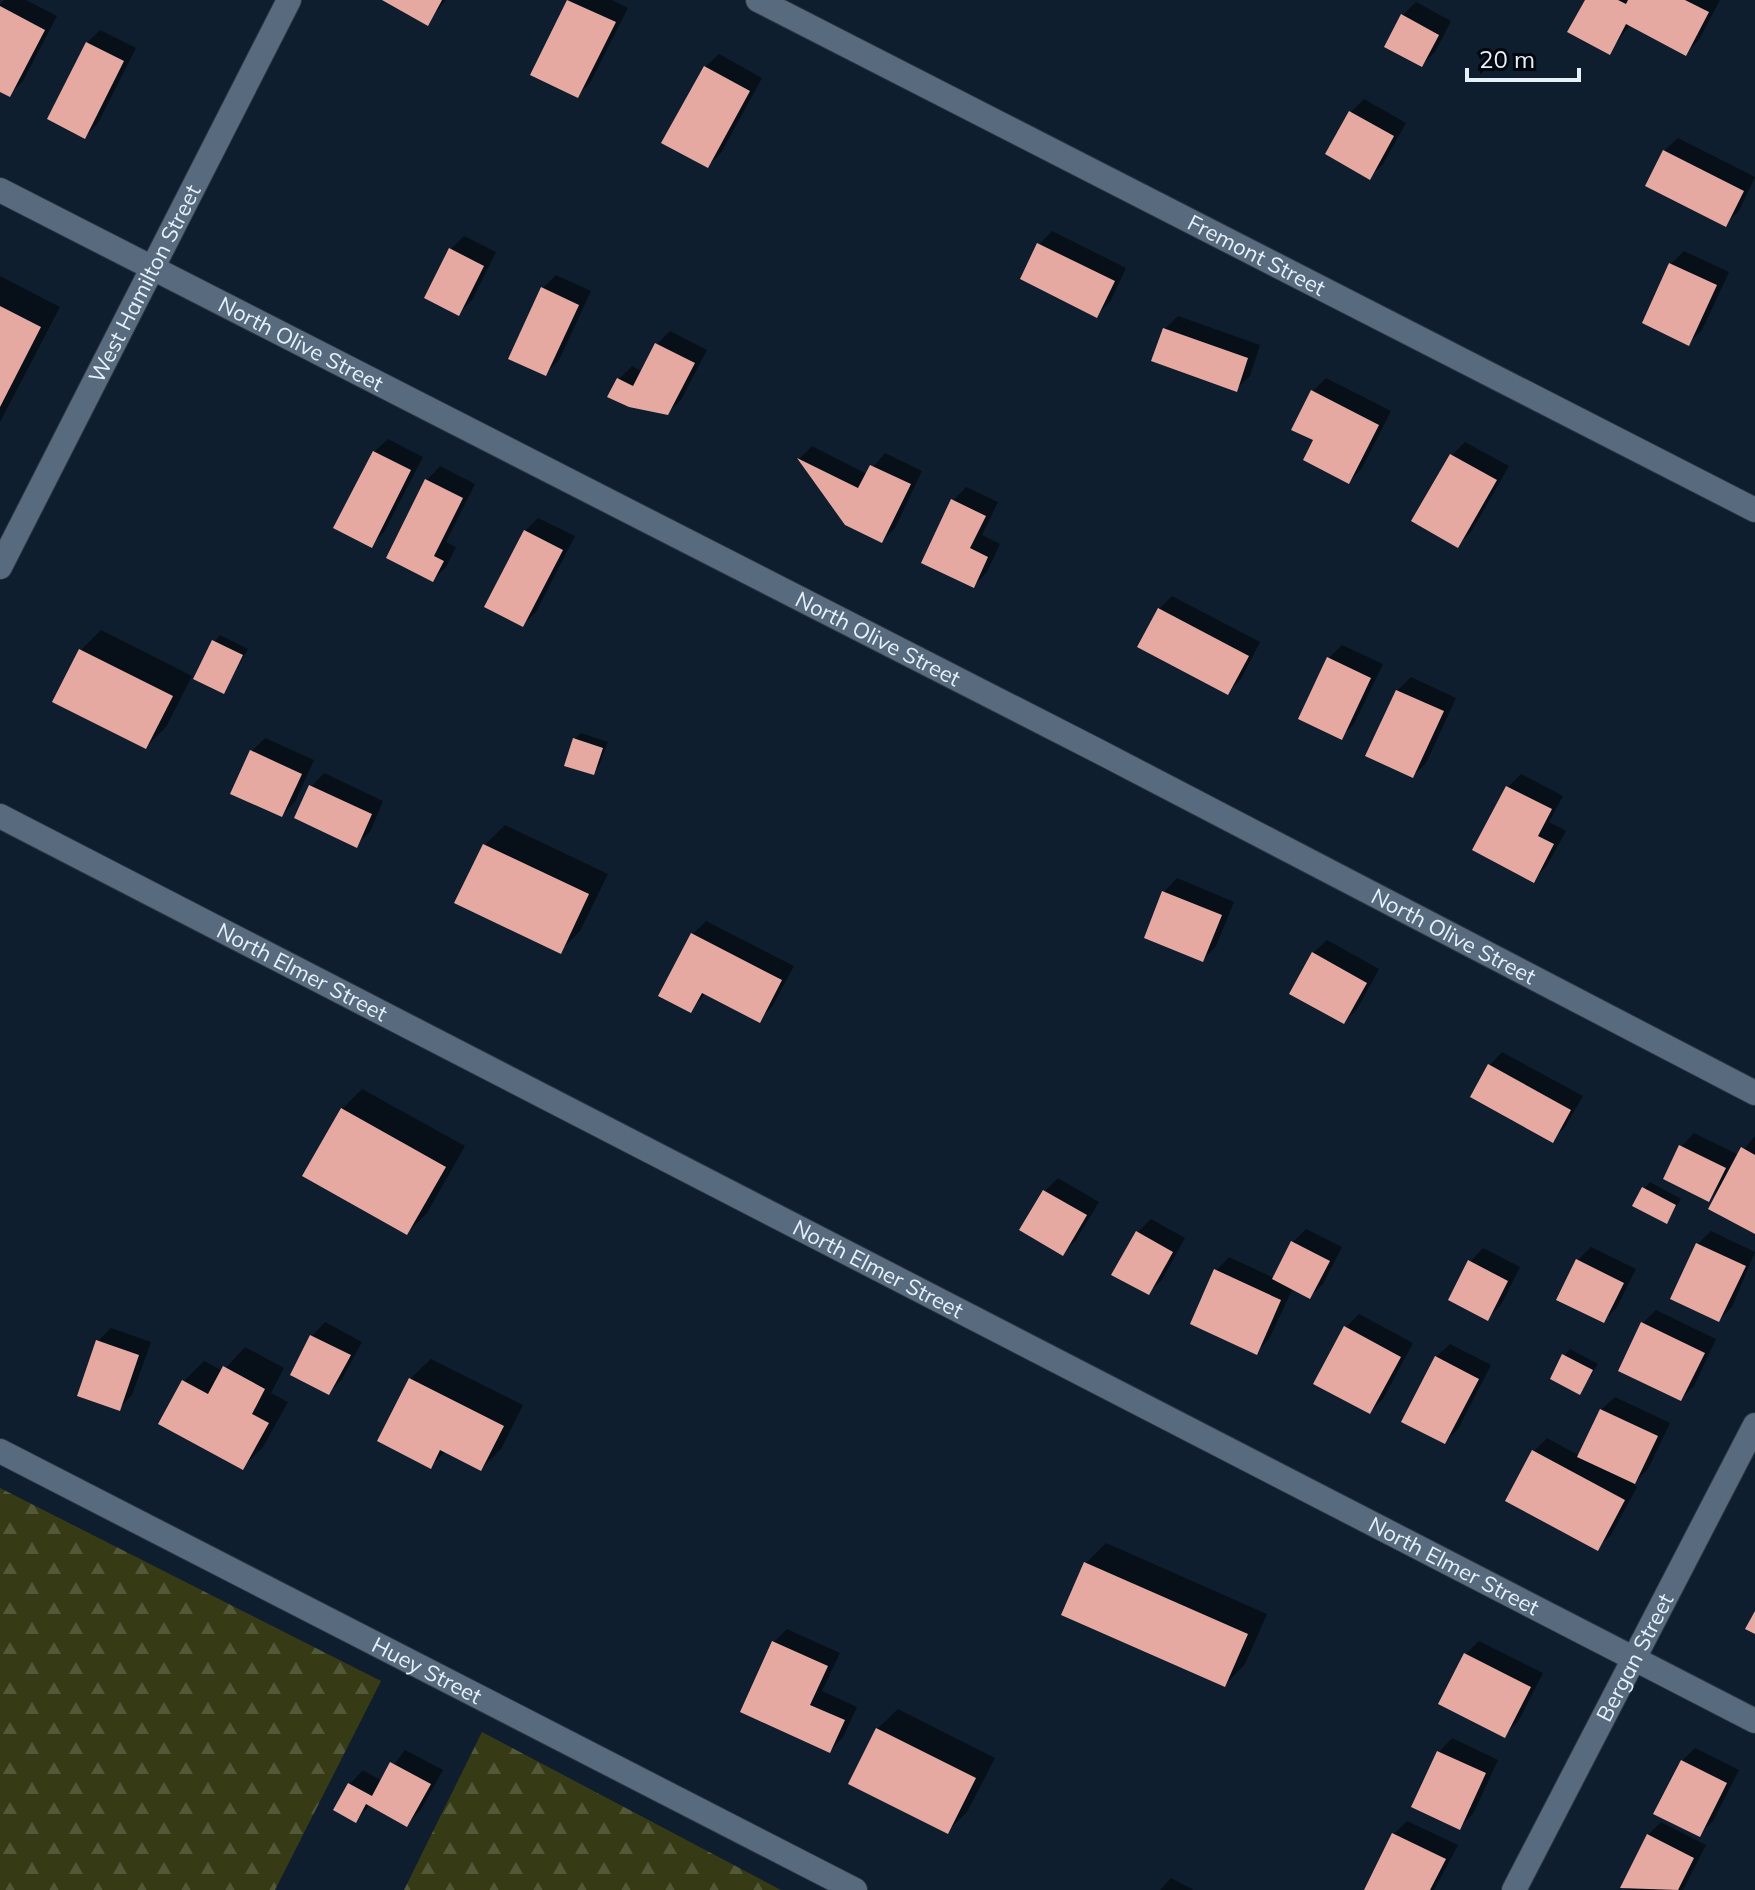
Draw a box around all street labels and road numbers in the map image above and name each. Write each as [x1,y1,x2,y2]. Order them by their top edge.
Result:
street label: West Hamilton Street [82,180,207,388]
street label: Fremont Street [1183,208,1330,302]
street label: North Olive Street [214,290,388,398]
street label: North Olive Street [791,585,966,693]
street label: North Olive Street [1367,882,1541,991]
street label: North Elmer Street [212,916,392,1028]
street label: North Elmer Street [788,1213,968,1324]
street label: North Elmer Street [1364,1510,1544,1621]
street label: Bergan Street [1590,1588,1680,1726]
street label: Huey Street [367,1630,487,1710]

